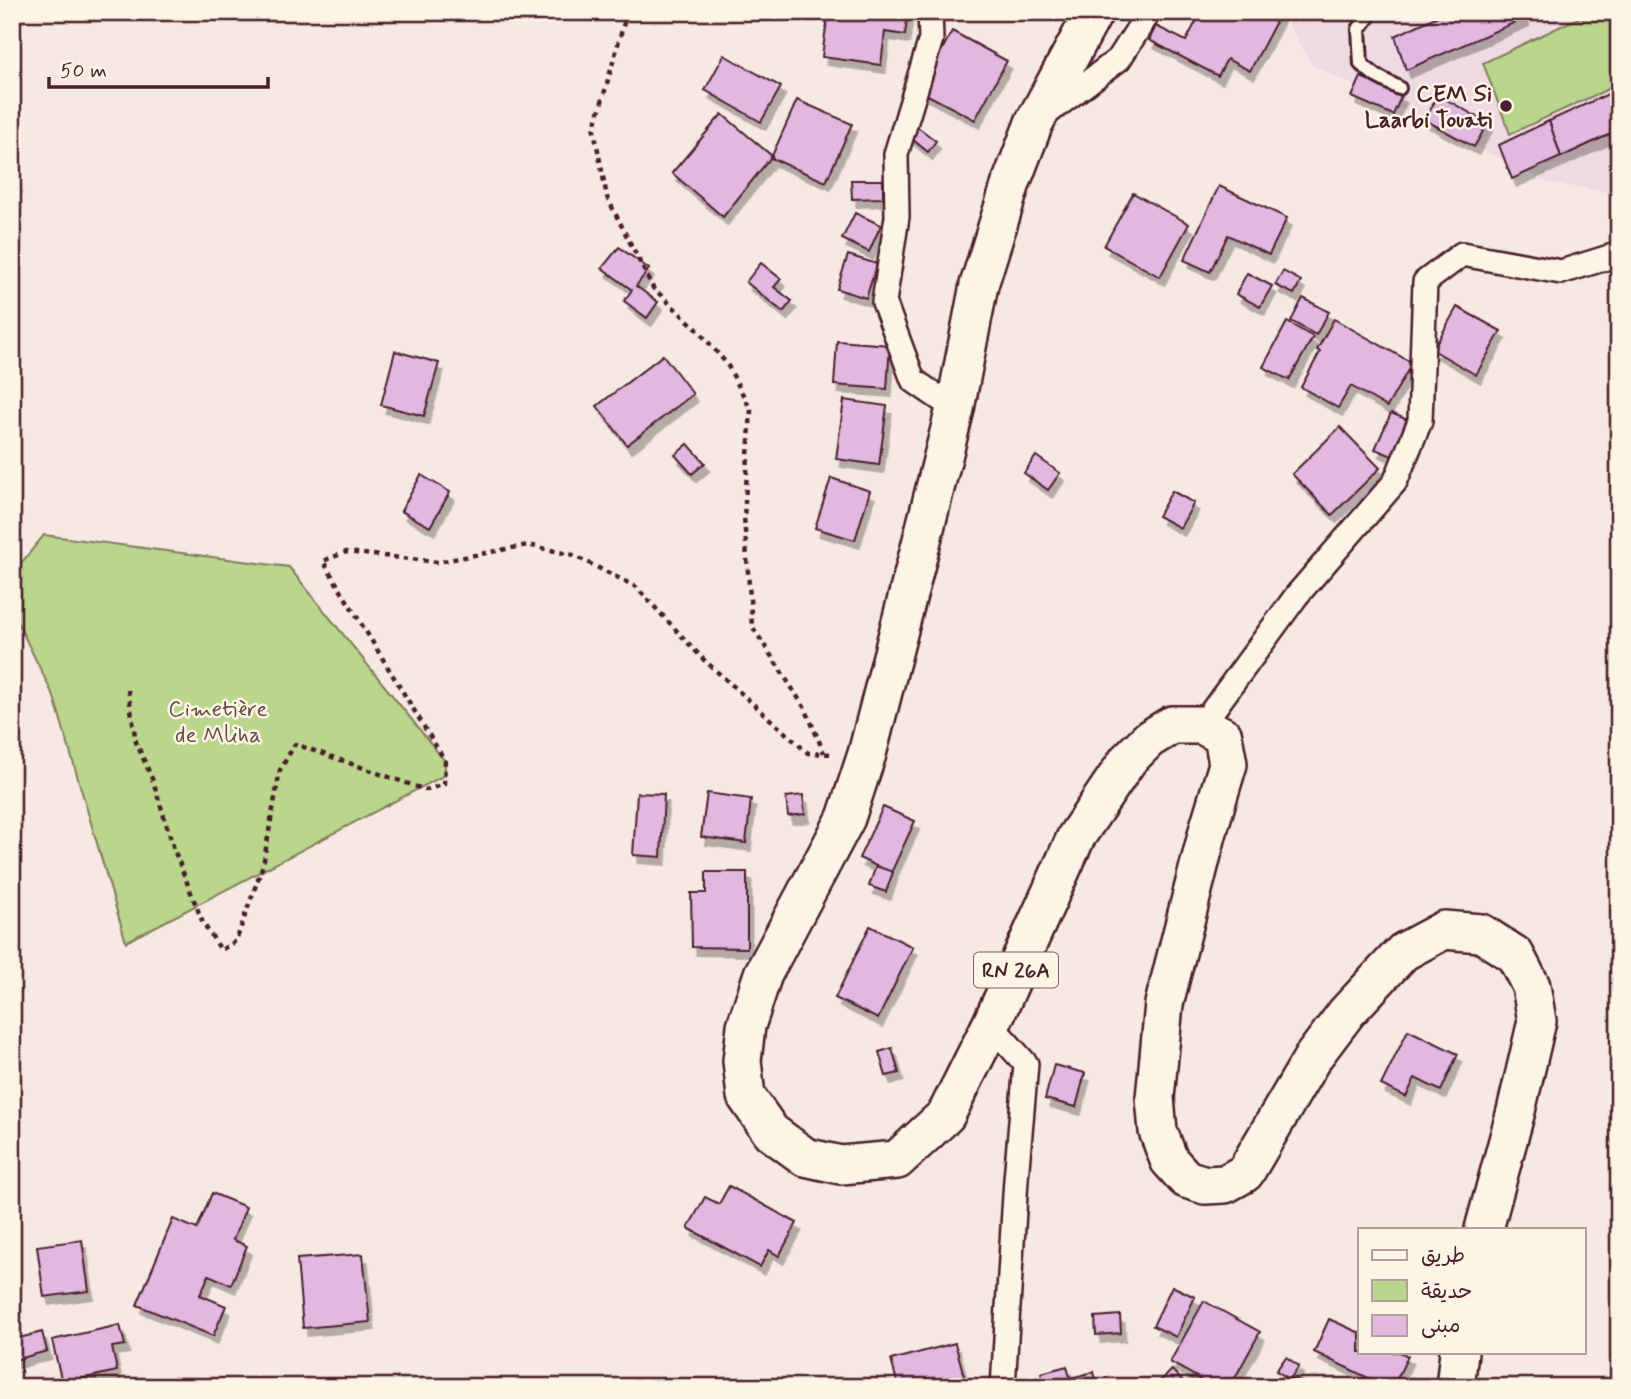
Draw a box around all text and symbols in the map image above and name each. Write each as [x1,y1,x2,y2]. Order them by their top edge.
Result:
scale bar [49,46,268,90]
text: 50 m [60,57,107,85]
place label: CEM Si Laarbi Touati [1365,80,1492,136]
marker: CEM Si Laarbi Touati [1498,98,1514,114]
park label: Cimetière de Mliha [168,695,268,751]
road number: RN 26A [974,953,1058,988]
legend [1358,1228,1586,1354]
text: طريق [1421,1242,1465,1270]
text: حديقة [1421,1278,1472,1306]
text: مبنى [1421,1312,1460,1340]

